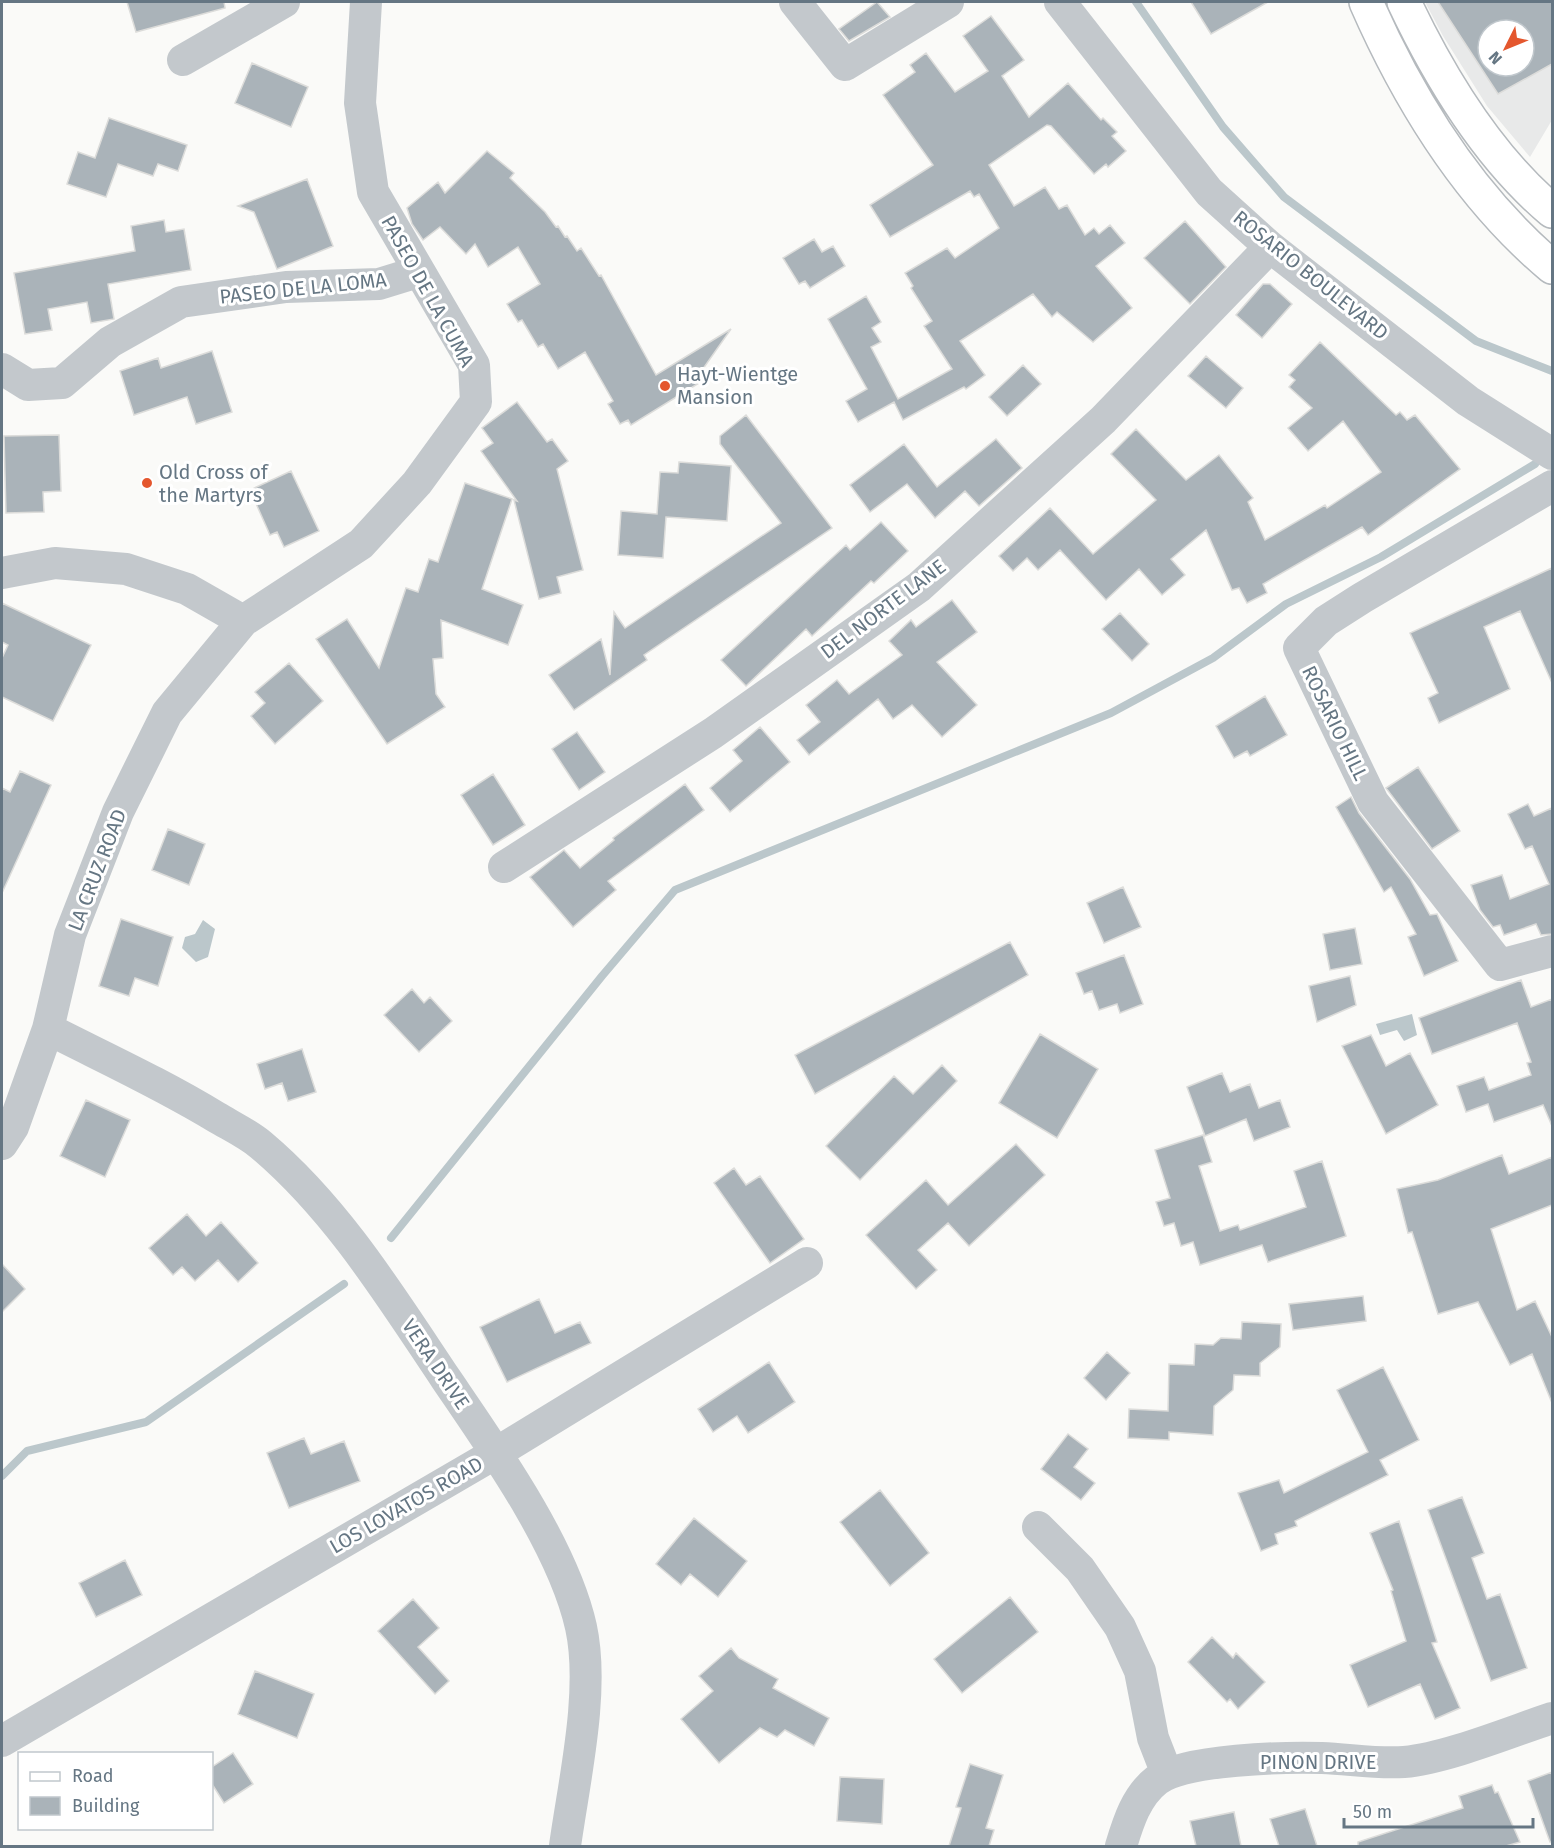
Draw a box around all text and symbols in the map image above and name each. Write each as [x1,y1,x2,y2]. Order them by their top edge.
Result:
north arrow [1476,18,1536,78]
text: N [1485,48,1506,68]
street label: ROSARIO BOULEVARD [1229,205,1393,345]
street label: PASEO DE LA CUMA [376,211,480,371]
street label: PASEO DE LA LOMA [218,267,388,309]
place label: Hayt-Wientge Mansion [677,362,798,409]
marker: Hayt-Wientge Mansion [658,379,672,393]
place label: Old Cross of the Martyrs [159,460,269,507]
marker: Old Cross of the Martyrs [140,476,154,490]
street label: DEL NORTE LANE [816,554,950,664]
street label: ROSARIO HILL [1297,662,1373,784]
street label: LA CRUZ ROAD [63,806,131,934]
street label: VERA DRIVE [397,1314,475,1414]
street label: LOS LOVATOS ROAD [325,1451,487,1559]
street label: PINON DRIVE [1260,1750,1376,1774]
legend [18,1752,213,1830]
text: Road [72,1765,114,1787]
scale bar [1344,1791,1533,1829]
text: Building [72,1795,140,1817]
text: 50 m [1353,1801,1392,1823]

